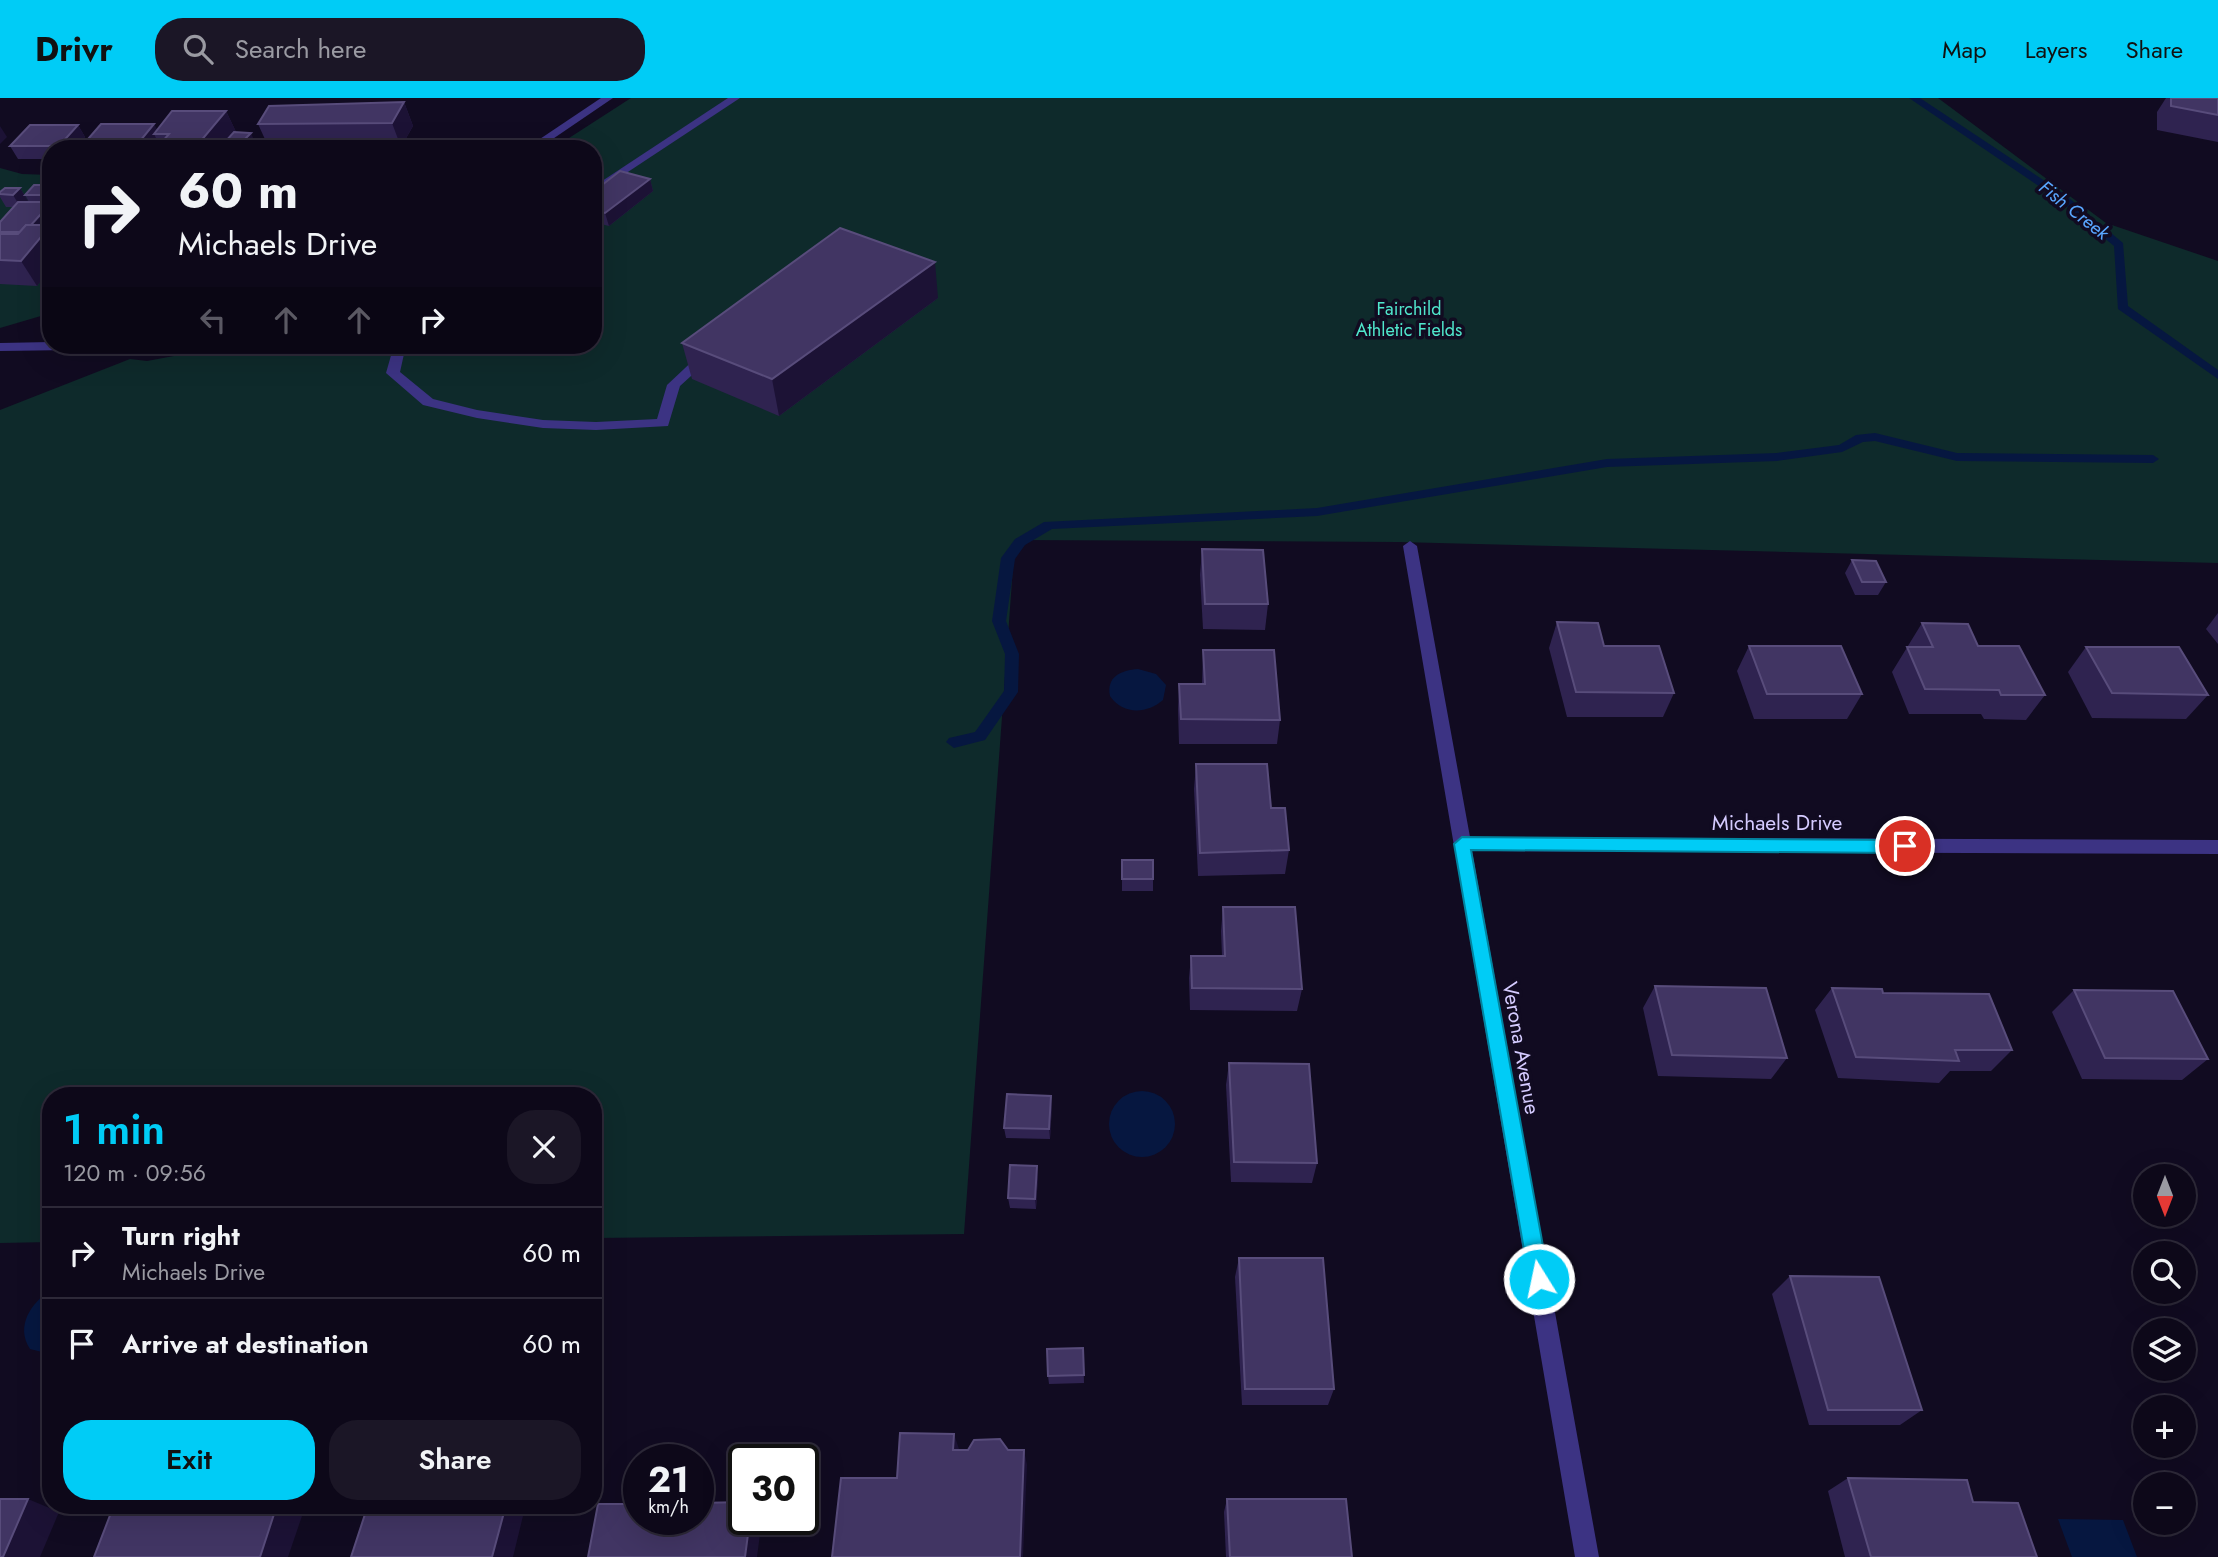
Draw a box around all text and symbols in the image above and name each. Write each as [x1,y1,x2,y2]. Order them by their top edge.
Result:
search box [155,18,645,81]
text: Drivr [35,26,113,73]
icon: search [179,30,217,68]
text: Search here [235,30,366,68]
text: Map [1942,32,1987,67]
text: Layers [2025,32,2087,67]
text: Share [2125,32,2183,67]
text: 60 m [178,156,298,226]
icon: right [63,168,154,259]
water label: Fish Creek [2033,174,2116,247]
text: Michaels Drive [178,221,377,267]
park label: Fairchild Athletic Fields [1356,296,1462,343]
icon: left [194,301,232,339]
icon: ahead [267,301,305,339]
icon: ahead [340,301,378,339]
icon: right [413,301,451,339]
street label: Michaels Drive [1712,808,1843,838]
pin [1875,816,1935,876]
icon: arrive [1886,827,1924,865]
street label: Verona Avenue [1495,979,1547,1117]
text: 1 min [63,1099,165,1160]
button: close [507,1110,581,1184]
text: 120 m · 09:56 [63,1156,206,1190]
north arrow [2133,1164,2196,1227]
map controls [2133,1164,2196,1535]
text: Turn right [122,1217,240,1255]
icon: right [63,1234,101,1272]
text: 60 m [522,1234,581,1272]
button: search [2133,1241,2196,1304]
position arrow [1502,1242,1576,1316]
text: Michaels Drive [122,1255,265,1289]
button: layers [2133,1318,2196,1381]
icon: arrive [63,1325,101,1363]
text: Arrive at destination [122,1325,369,1363]
text: 60 m [522,1325,581,1363]
button: + [2133,1395,2196,1458]
button: Exit [63,1420,315,1500]
button: Share [329,1420,581,1500]
speed limit sign: 30 [728,1444,819,1535]
text: 21 [648,1455,689,1505]
button: − [2133,1472,2196,1535]
text: km/h [648,1494,689,1520]

